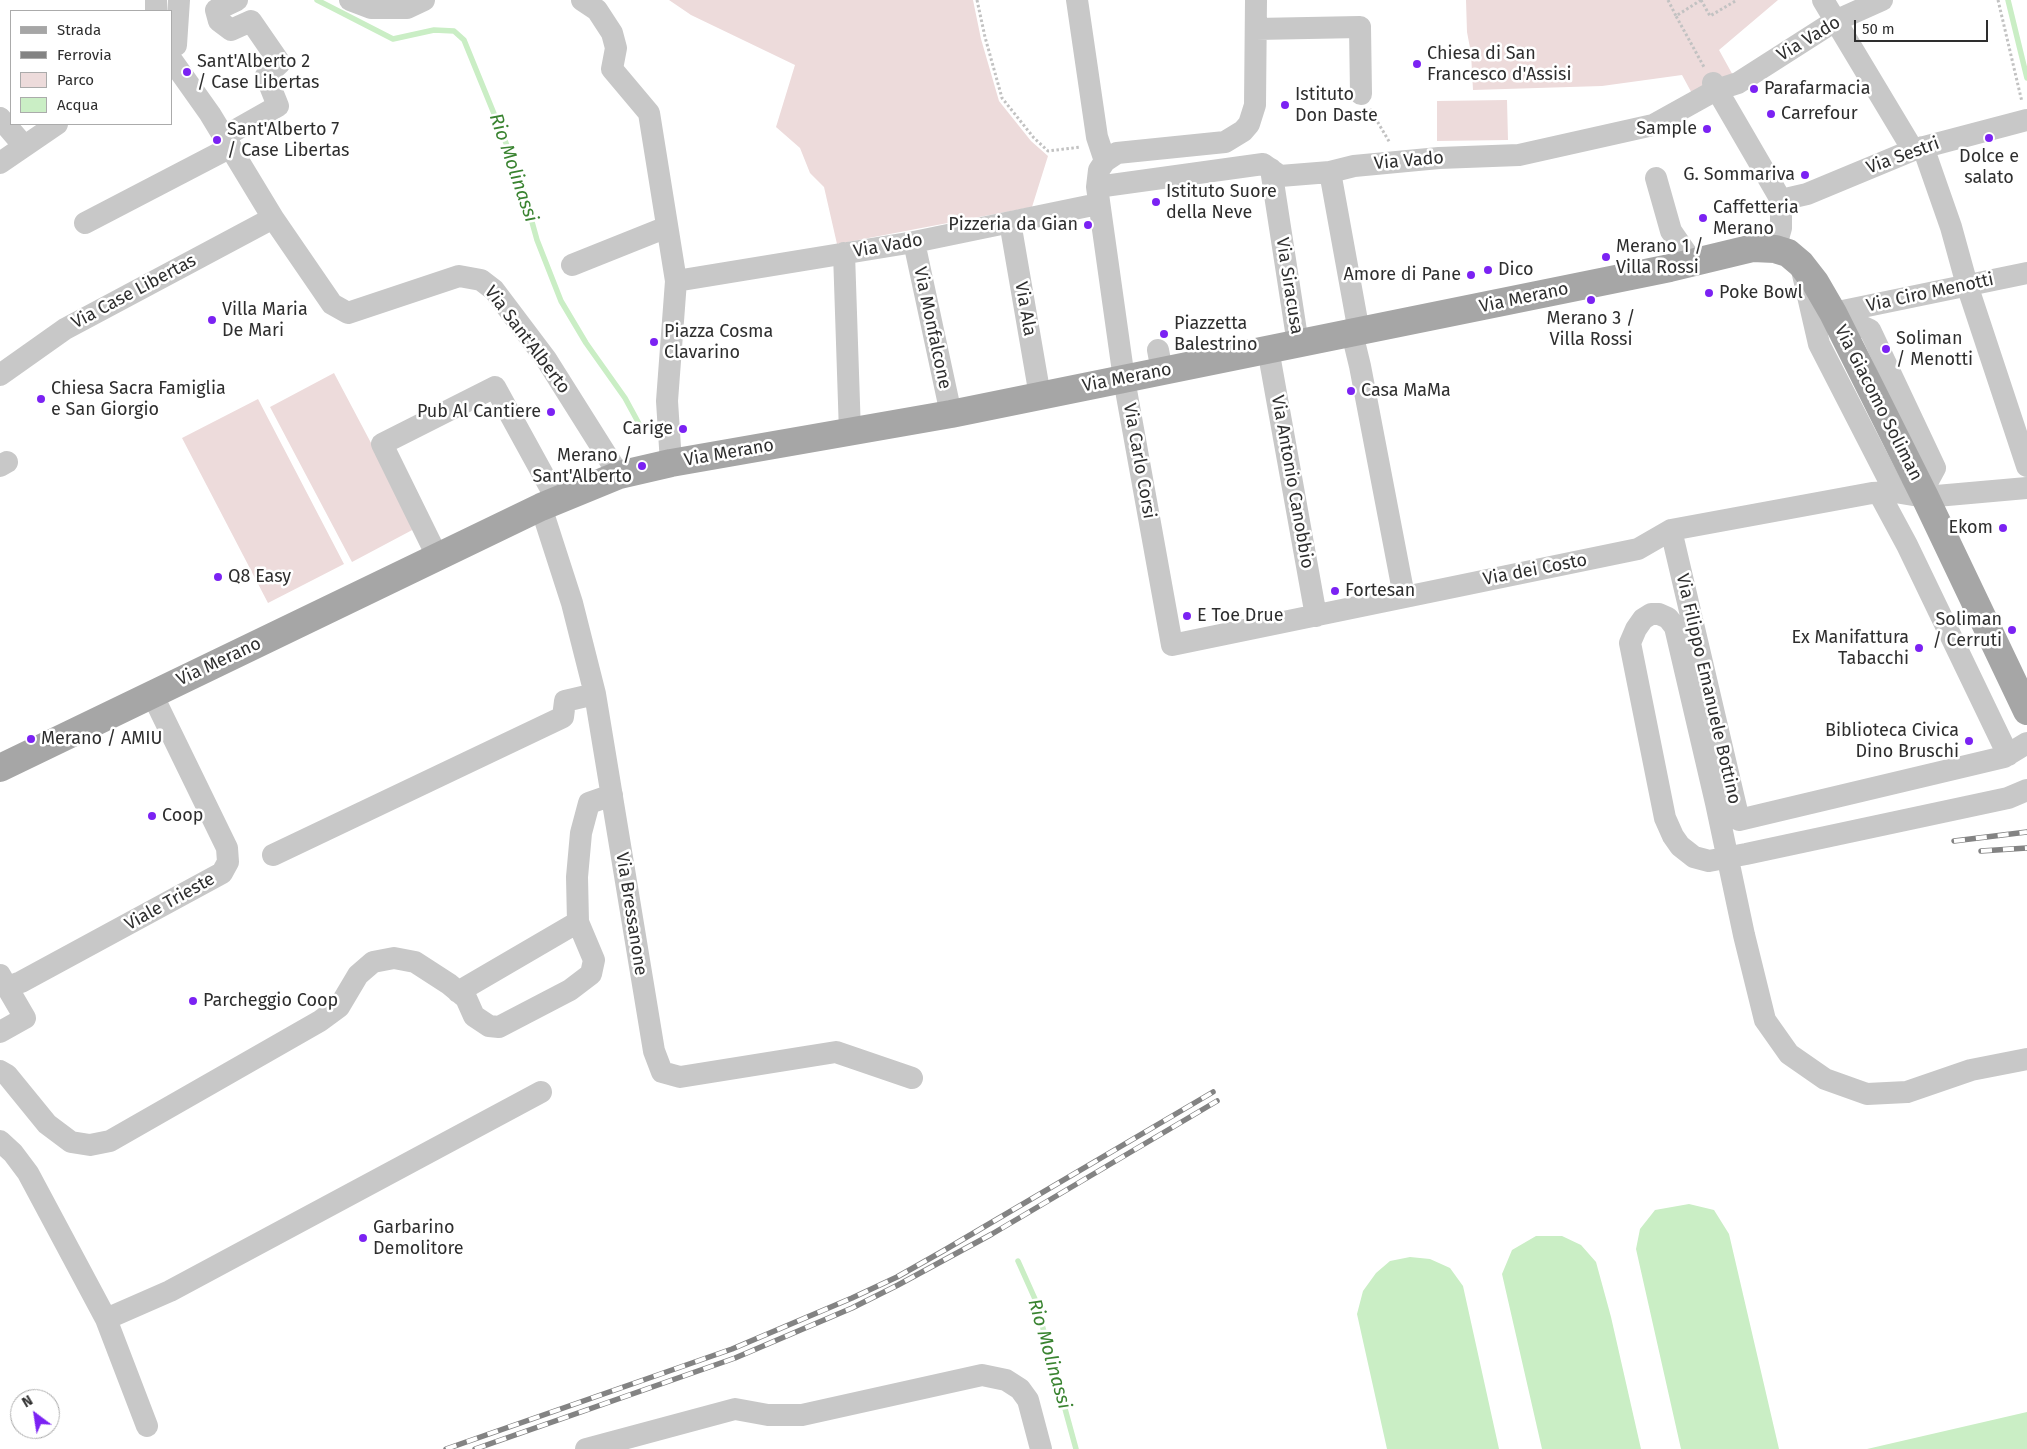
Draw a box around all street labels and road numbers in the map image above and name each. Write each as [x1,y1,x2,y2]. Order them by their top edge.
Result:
street label: Via Vado [1773,12,1845,66]
street label: Via Sestri [1864,133,1942,179]
street label: Via Vado [1373,147,1445,175]
street label: Via Vado [852,229,924,263]
street label: Via Siracusa [1271,236,1307,336]
street label: Via Case Libertas [68,250,200,334]
street label: Via Monfalcone [909,265,955,391]
street label: Via Ciro Menotti [1864,269,1996,317]
street label: Via Merano [1477,278,1571,318]
street label: Via Ala [1010,280,1040,338]
street label: Via Sant'Alberto [479,282,575,398]
street label: Via Giacomo Soliman [1829,322,1927,484]
street label: Via Merano [1080,359,1174,397]
street label: Via Antonio Canobbio [1266,394,1318,570]
street label: Via Carlo Corsi [1118,401,1160,521]
street label: Via Merano [682,434,776,472]
street label: Via dei Costo [1481,549,1589,591]
street label: Via Filippo Emanuele Bottino [1671,572,1745,806]
street label: Via Merano [173,633,265,691]
street label: Via Bressanone [611,851,651,977]
street label: Viale Trieste [121,868,219,936]

